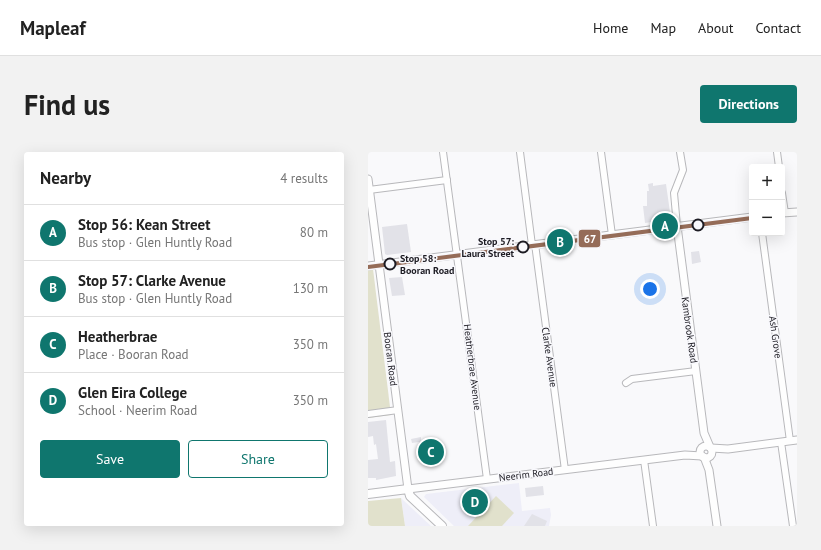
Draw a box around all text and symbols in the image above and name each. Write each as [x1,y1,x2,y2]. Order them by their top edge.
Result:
text: Mapleaf [20,16,86,40]
text: Home [593,19,628,37]
text: Map [650,19,676,37]
text: About [698,19,734,37]
text: Contact [756,19,801,37]
button: Directions [700,85,797,123]
text: Find us [24,86,110,123]
map controls [749,164,785,236]
button: + [749,164,785,200]
text: Nearby [40,167,91,189]
text: 4 results [280,170,328,187]
button: − [749,200,785,236]
pin: A [652,211,678,241]
text: Stop 56: Kean Street [78,215,210,234]
unlabelled marker [691,218,705,232]
text: A [49,224,57,241]
text: 80 m [300,224,328,241]
pin: B [547,227,573,257]
line badge: 67 [578,229,601,248]
text: 67 [584,232,596,246]
text: Bus stop · Glen Huntly Road [78,234,232,251]
place label: Stop 57: Laura Street [462,235,514,260]
marker: Stop 57: Laura Street [516,240,530,254]
place label: Stop 58: Booran Road [400,252,454,277]
marker: Stop 58: Booran Road [383,257,397,271]
text: Stop 57: Clarke Avenue [78,271,226,290]
your location [640,279,660,299]
text: B [49,280,57,297]
text: 130 m [293,280,328,297]
text: Bus stop · Glen Huntly Road [78,290,232,307]
street label: Kambrook Road [678,296,701,364]
street label: Ash Grove [766,315,785,359]
street label: Heatherbrae Avenue [461,323,484,411]
street label: Clarke Avenue [539,326,560,388]
text: Heatherbrae [78,327,158,346]
street label: Booran Road [381,331,400,387]
text: C [49,336,57,353]
text: 350 m [293,336,328,353]
text: Place · Booran Road [78,346,189,363]
text: Glen Eira College [78,383,187,402]
text: D [49,392,57,409]
text: 350 m [293,392,328,409]
text: School · Neerim Road [78,402,197,419]
pin: C [418,437,444,467]
button: Save [40,440,180,478]
button: Share [188,440,328,478]
street label: Neerim Road [498,465,554,484]
pin: D [462,487,488,517]

